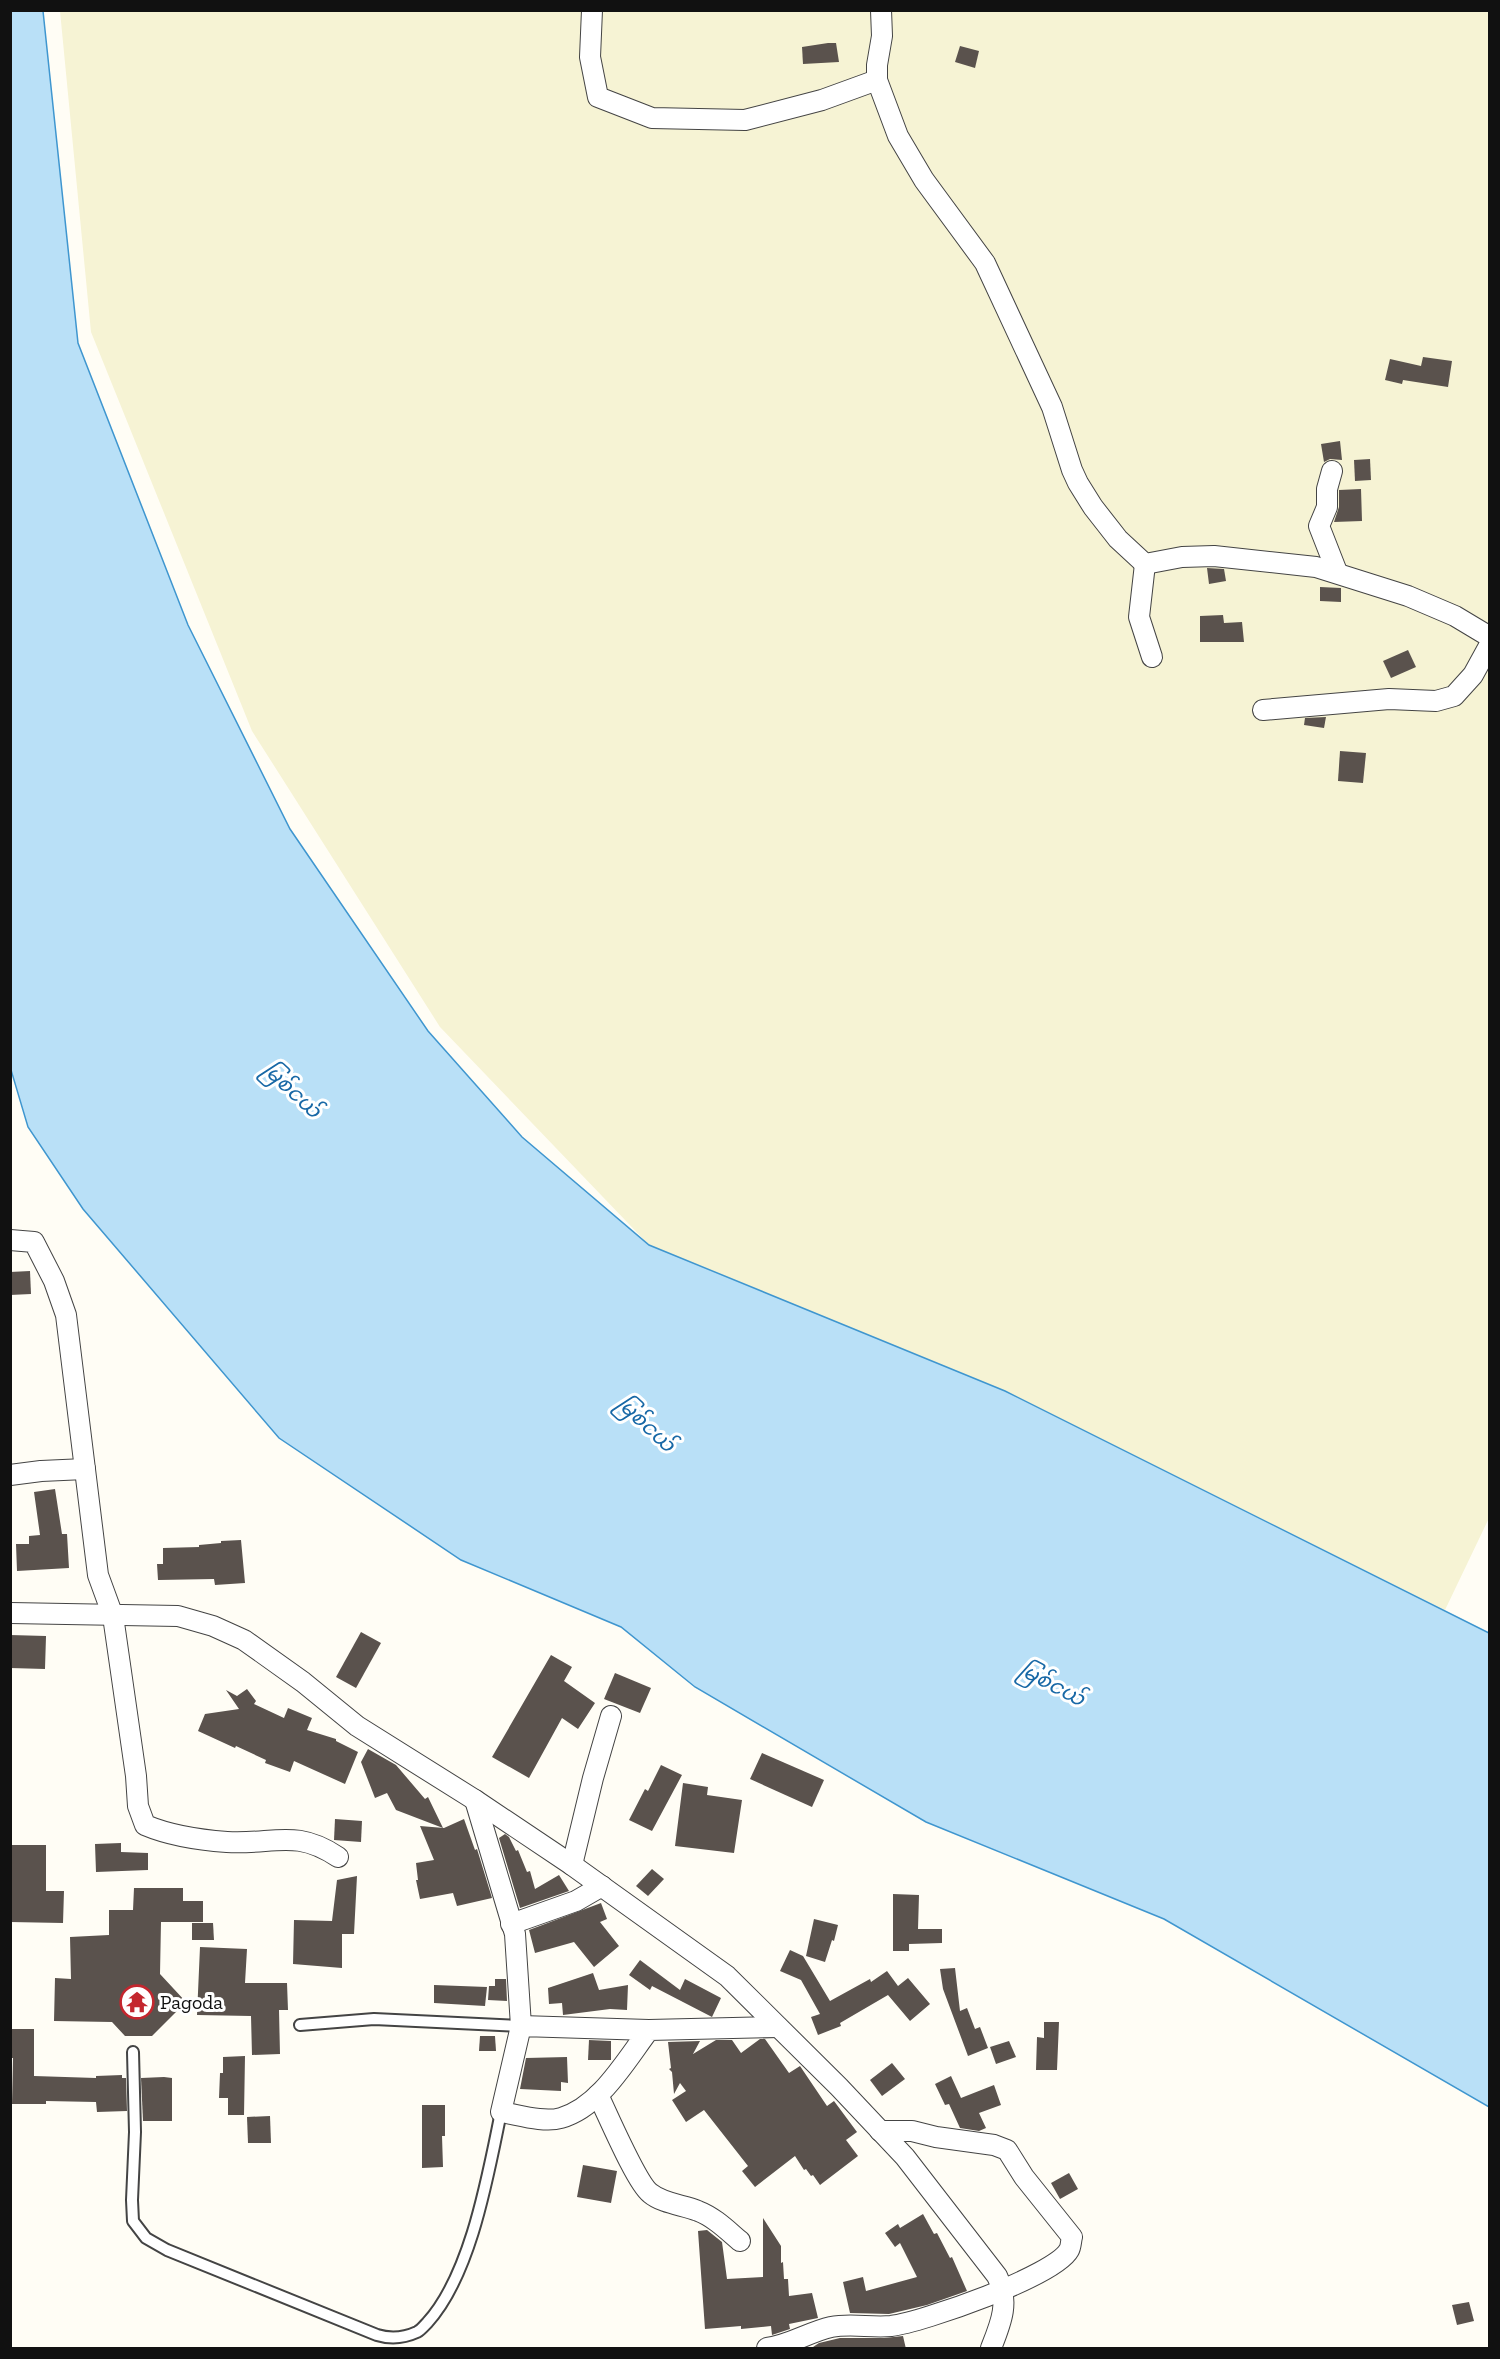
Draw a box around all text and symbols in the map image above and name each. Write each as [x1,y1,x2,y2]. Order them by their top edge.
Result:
water label: မြစ်ငယ် [255,1055,329,1128]
water label: မြစ်ငယ် [609,1389,683,1462]
water label: မြစ်ငယ် [1013,1654,1092,1716]
temple icon: Pagoda [119,1984,155,2020]
place label: Pagoda [160,1990,223,2014]

